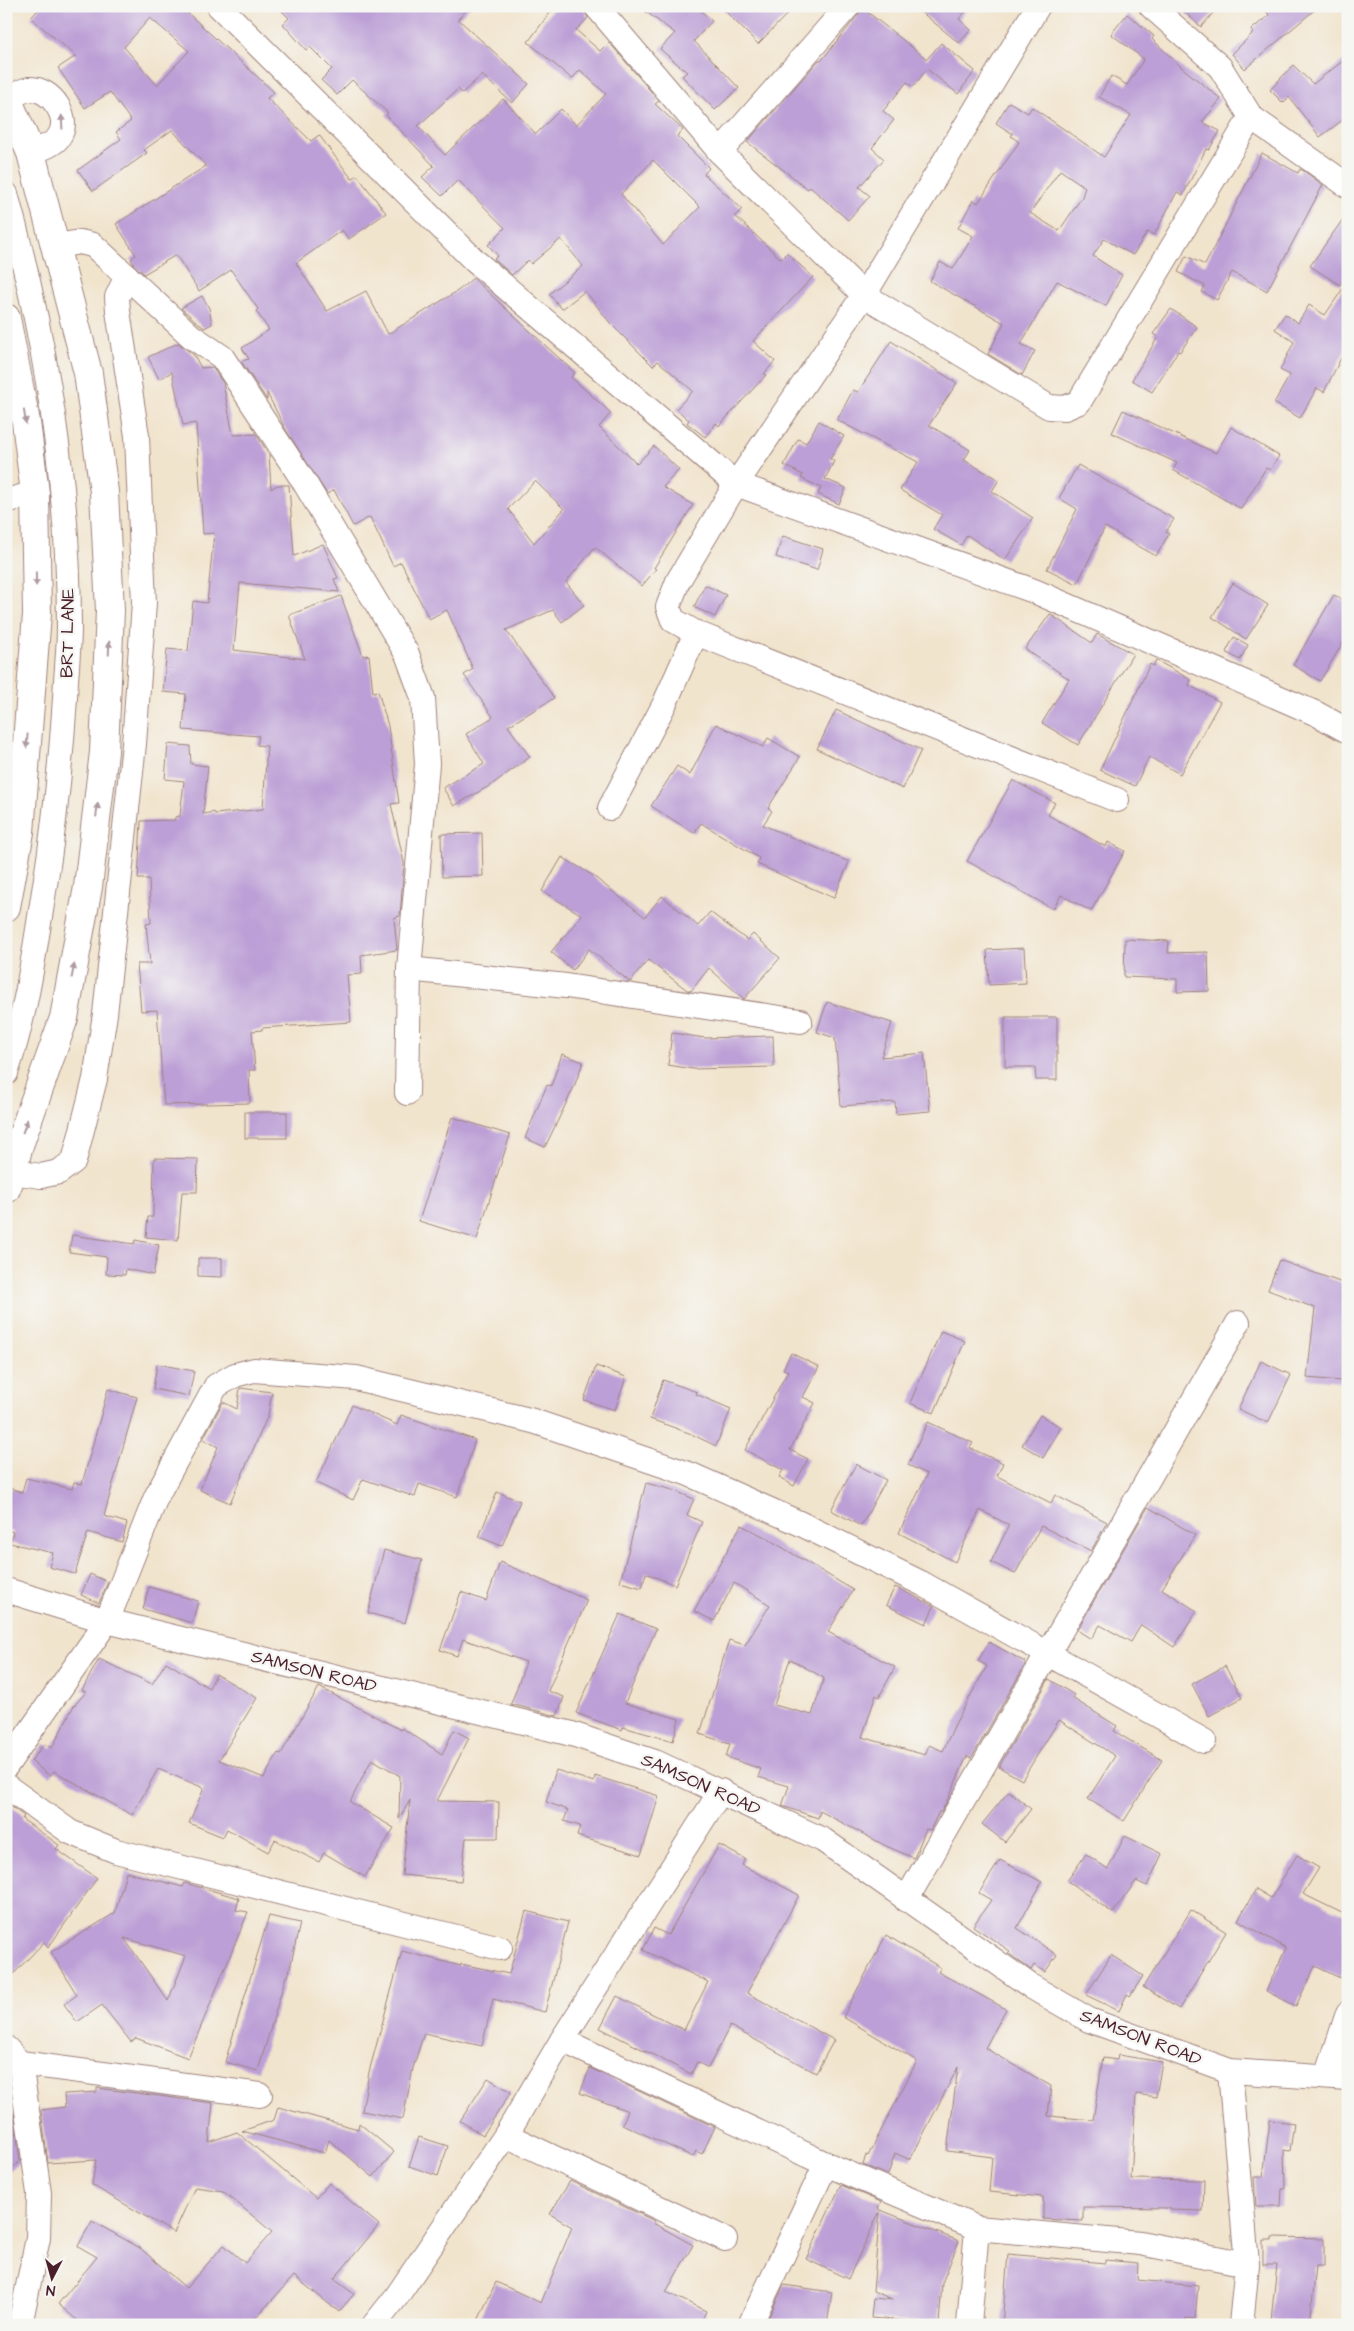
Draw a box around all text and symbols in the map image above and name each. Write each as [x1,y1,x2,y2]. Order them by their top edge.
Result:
one-way arrow [57,113,65,129]
one-way arrow [21,410,29,426]
one-way arrow [32,571,40,587]
street label: BRT LANE [54,587,81,678]
one-way arrow [105,640,113,656]
one-way arrow [23,734,31,750]
one-way arrow [93,802,101,818]
one-way arrow [69,962,77,978]
one-way arrow [22,1118,30,1133]
street label: SAMSON ROAD [249,1644,379,1699]
street label: SAMSON ROAD [637,1747,765,1822]
street label: SAMSON ROAD [1076,2003,1205,2072]
north arrow [28,2254,78,2304]
text: N [45,2280,56,2300]

